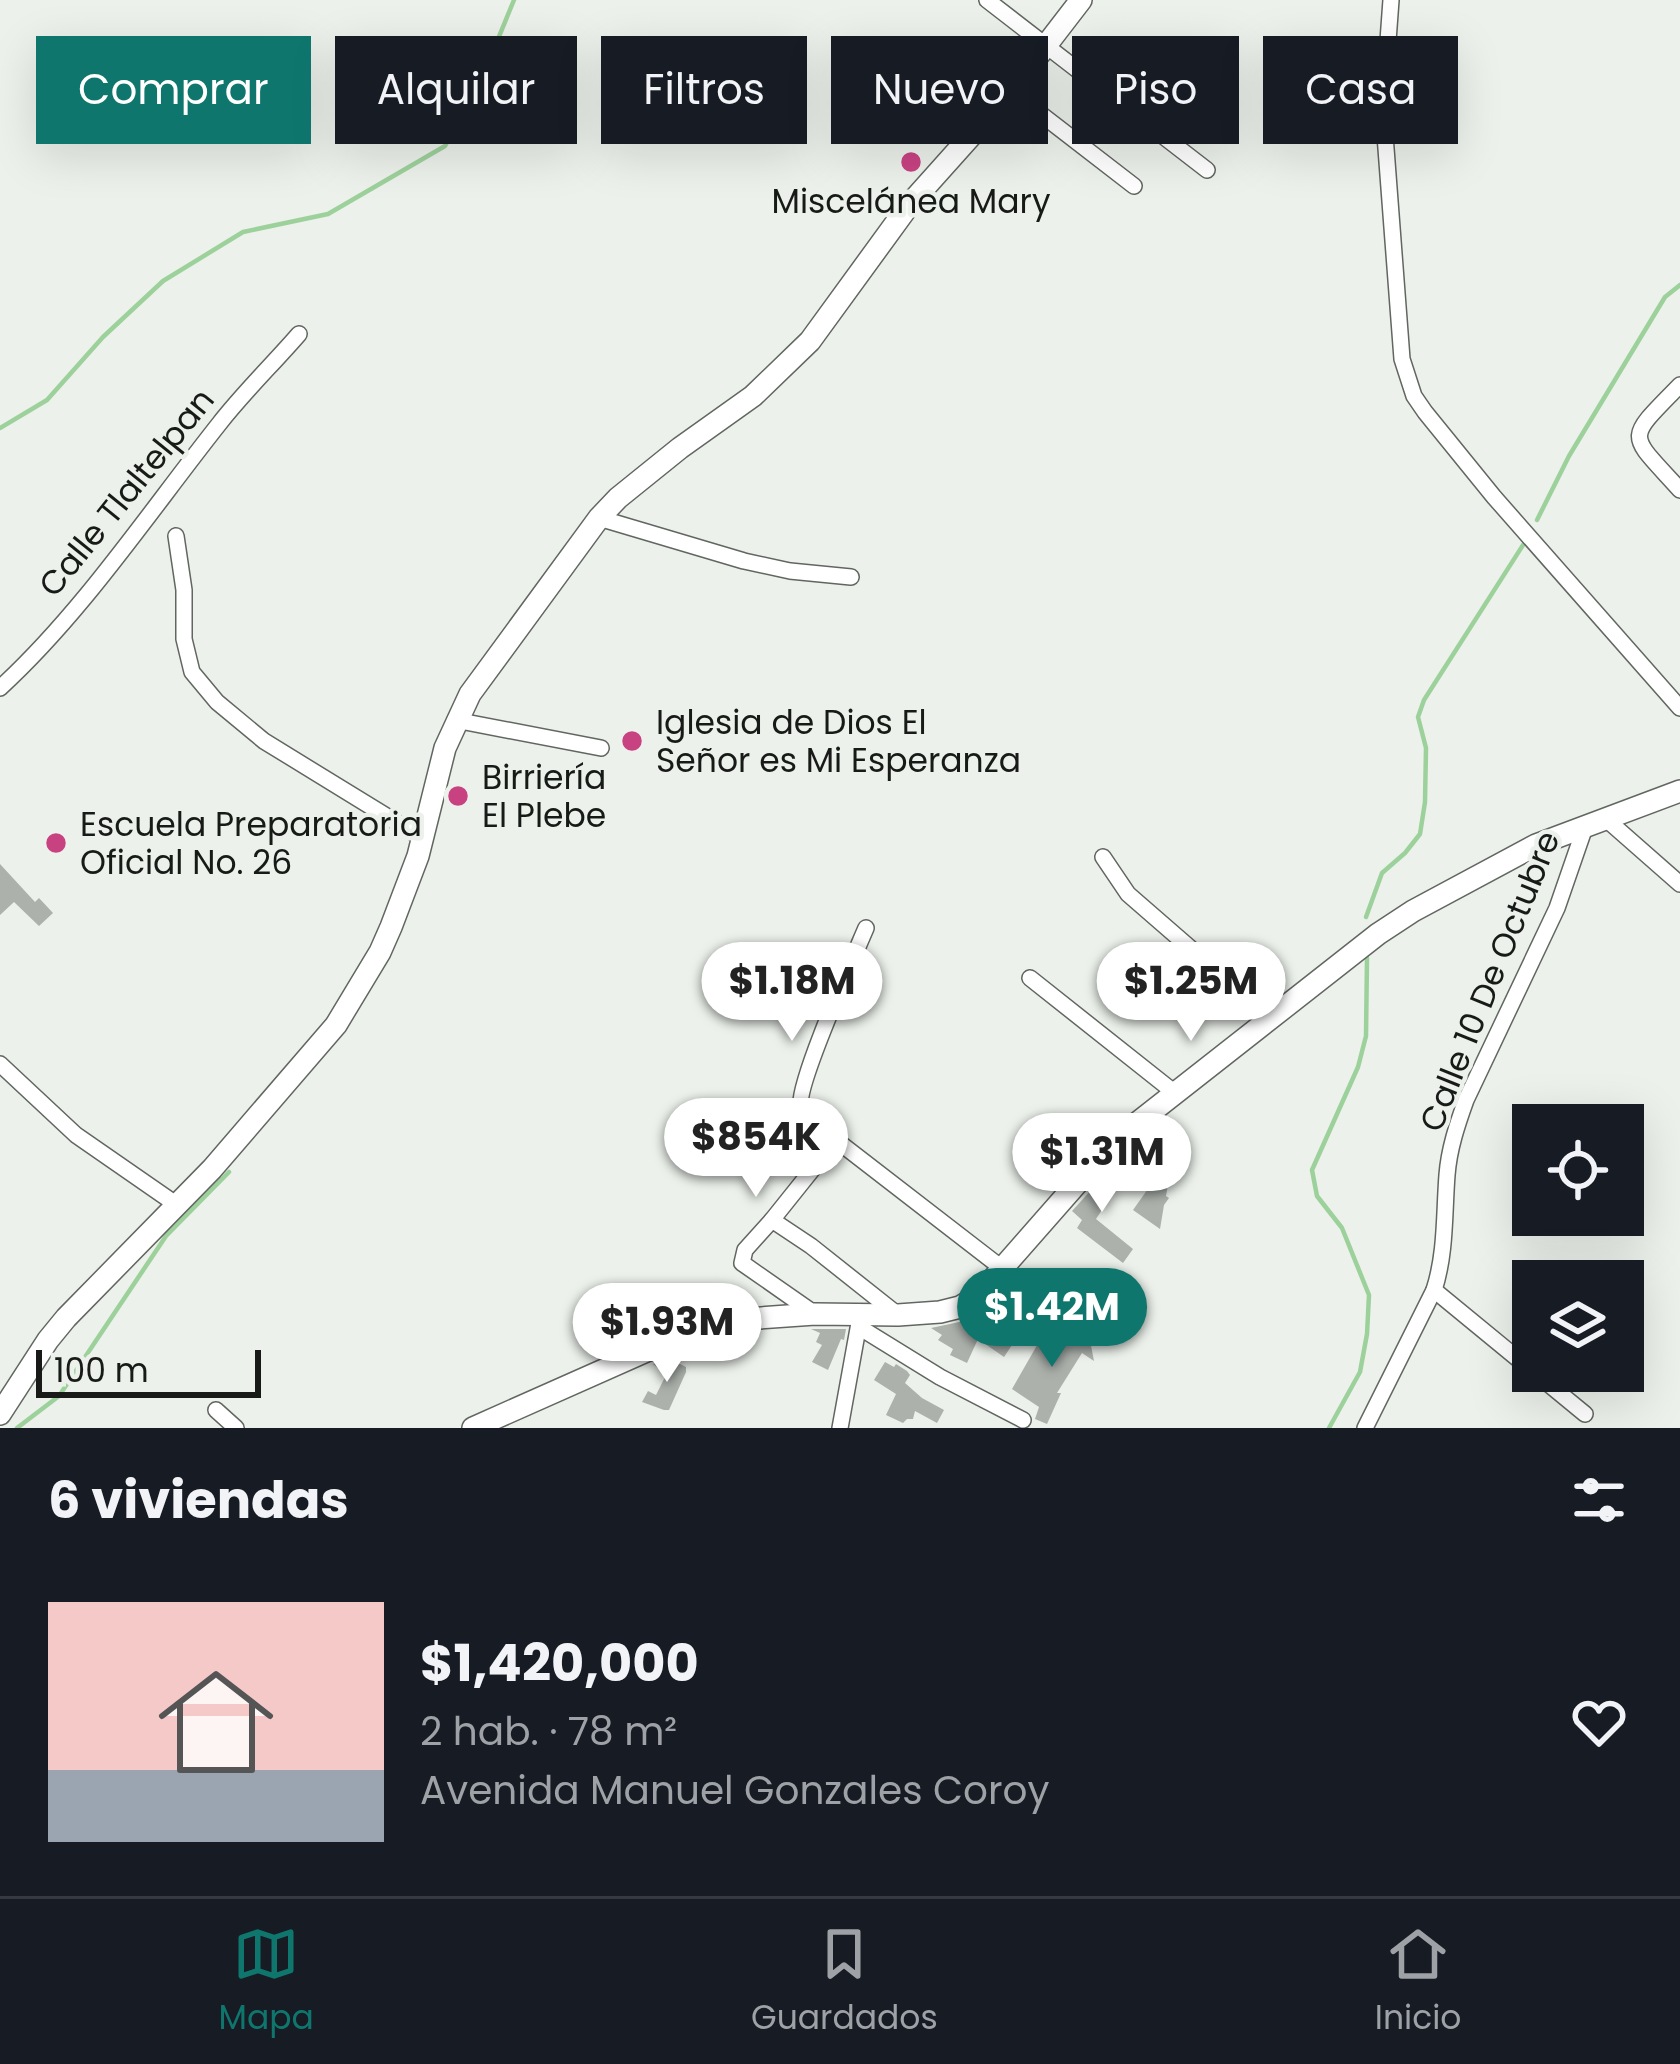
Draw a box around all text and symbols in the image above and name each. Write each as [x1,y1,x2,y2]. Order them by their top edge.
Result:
chip: Comprar [36,36,311,144]
chip: Alquilar [335,36,577,144]
chip: Filtros [601,36,807,144]
chip: Nuevo [831,36,1048,144]
chip: Piso [1072,36,1239,144]
chip: Casa [1263,36,1458,144]
marker: Miscelánea Mary [898,149,924,175]
place label: Miscelánea Mary [772,178,1051,225]
street label: Calle Tlaltelpan [28,378,225,607]
place label: Iglesia de Dios El Señor es Mi Esperanza [656,699,1021,784]
marker: Iglesia de Dios El Señor es Mi Esperanza [619,728,645,754]
place label: Birriería El Plebe [482,754,606,839]
marker: Birriería El Plebe [445,783,471,809]
place label: Escuela Preparatoria Oficial No. 26 [80,801,422,886]
street label: Calle 10 De Octubre [1408,824,1571,1138]
marker: Escuela Preparatoria Oficial No. 26 [43,830,69,856]
pin: $1.18M [694,942,890,1044]
pin: $1.25M [1093,942,1289,1044]
text: $1.18M [728,953,856,1008]
text: $1.25M [1124,953,1258,1008]
pin: $854K [672,1098,840,1200]
map controls [1512,1104,1644,1392]
button: locate [1512,1104,1644,1236]
text: $854K [691,1109,821,1164]
pin: $1.31M [1004,1113,1200,1215]
text: $1.31M [1039,1124,1165,1179]
button: layers [1512,1260,1644,1392]
pin: $1.42M [954,1268,1150,1370]
text: $1.42M [984,1279,1120,1334]
pin: $1.93M [569,1283,765,1385]
text: $1.93M [600,1294,734,1349]
scale bar [36,1344,261,1397]
text: 100 m [54,1347,149,1394]
text: 6 viviendas [48,1464,349,1536]
icon: filters [1566,1467,1632,1533]
text: $1,420,000 [420,1627,699,1699]
icon: home [144,1650,288,1794]
icon: heart [1566,1689,1632,1755]
text: 2 hab. · 78 m² [420,1704,677,1759]
text: Avenida Manuel Gonzales Coroy [420,1763,1050,1818]
tab: Mapa [219,1921,314,2043]
tab: Guardados [751,1921,938,2043]
tab: Inicio [1375,1921,1461,2043]

